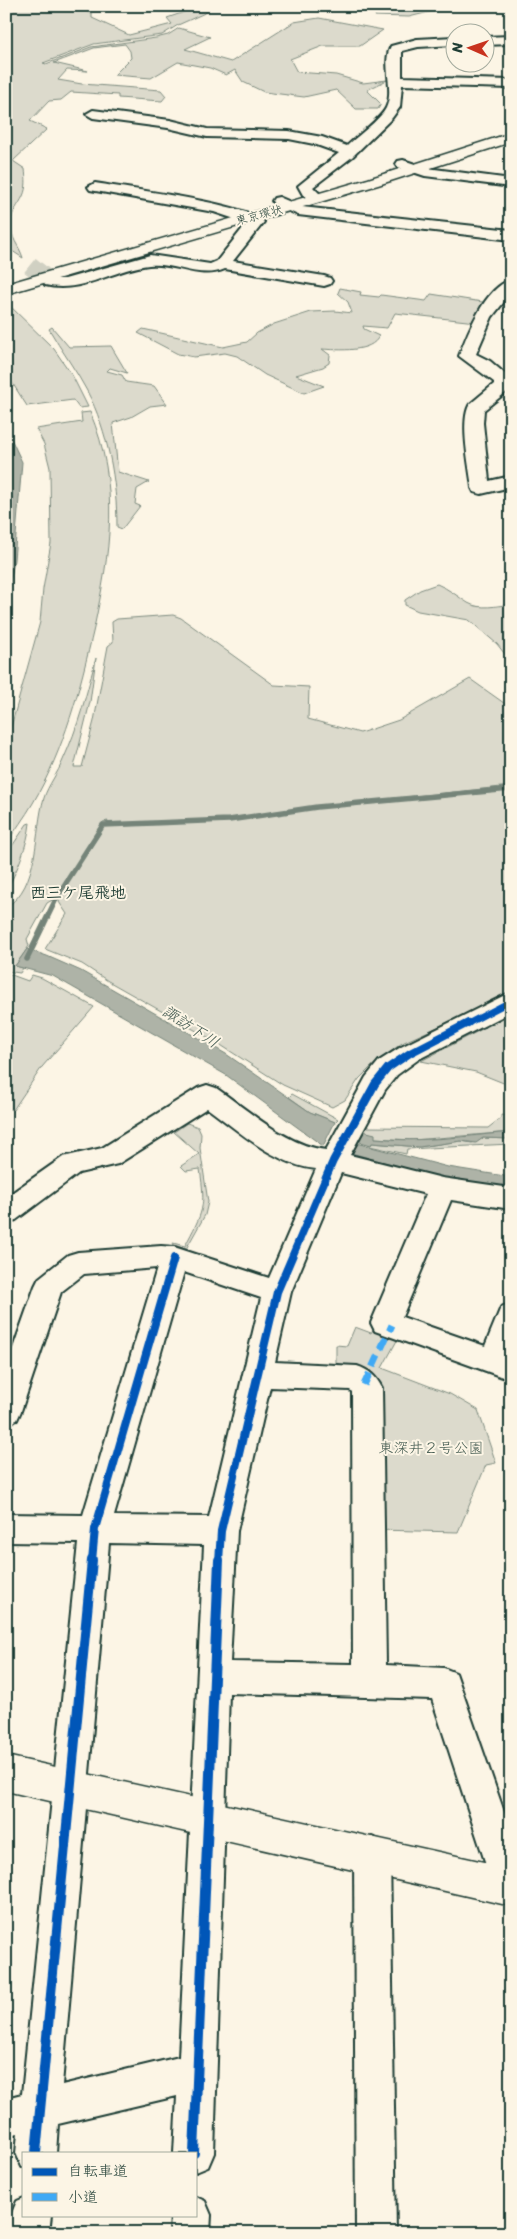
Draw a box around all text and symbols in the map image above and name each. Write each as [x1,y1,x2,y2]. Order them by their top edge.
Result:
north arrow [444,22,494,72]
text: N [445,42,470,54]
street label: 東京環状 [233,198,285,232]
district label: 西三ケ尾飛地 [30,878,126,907]
water label: 諏訪下川 [156,997,225,1056]
park label: 東深井２号公園 [378,1435,484,1461]
legend [22,2152,198,2216]
text: 自転車道 [68,2158,128,2184]
text: 小道 [68,2184,98,2210]

